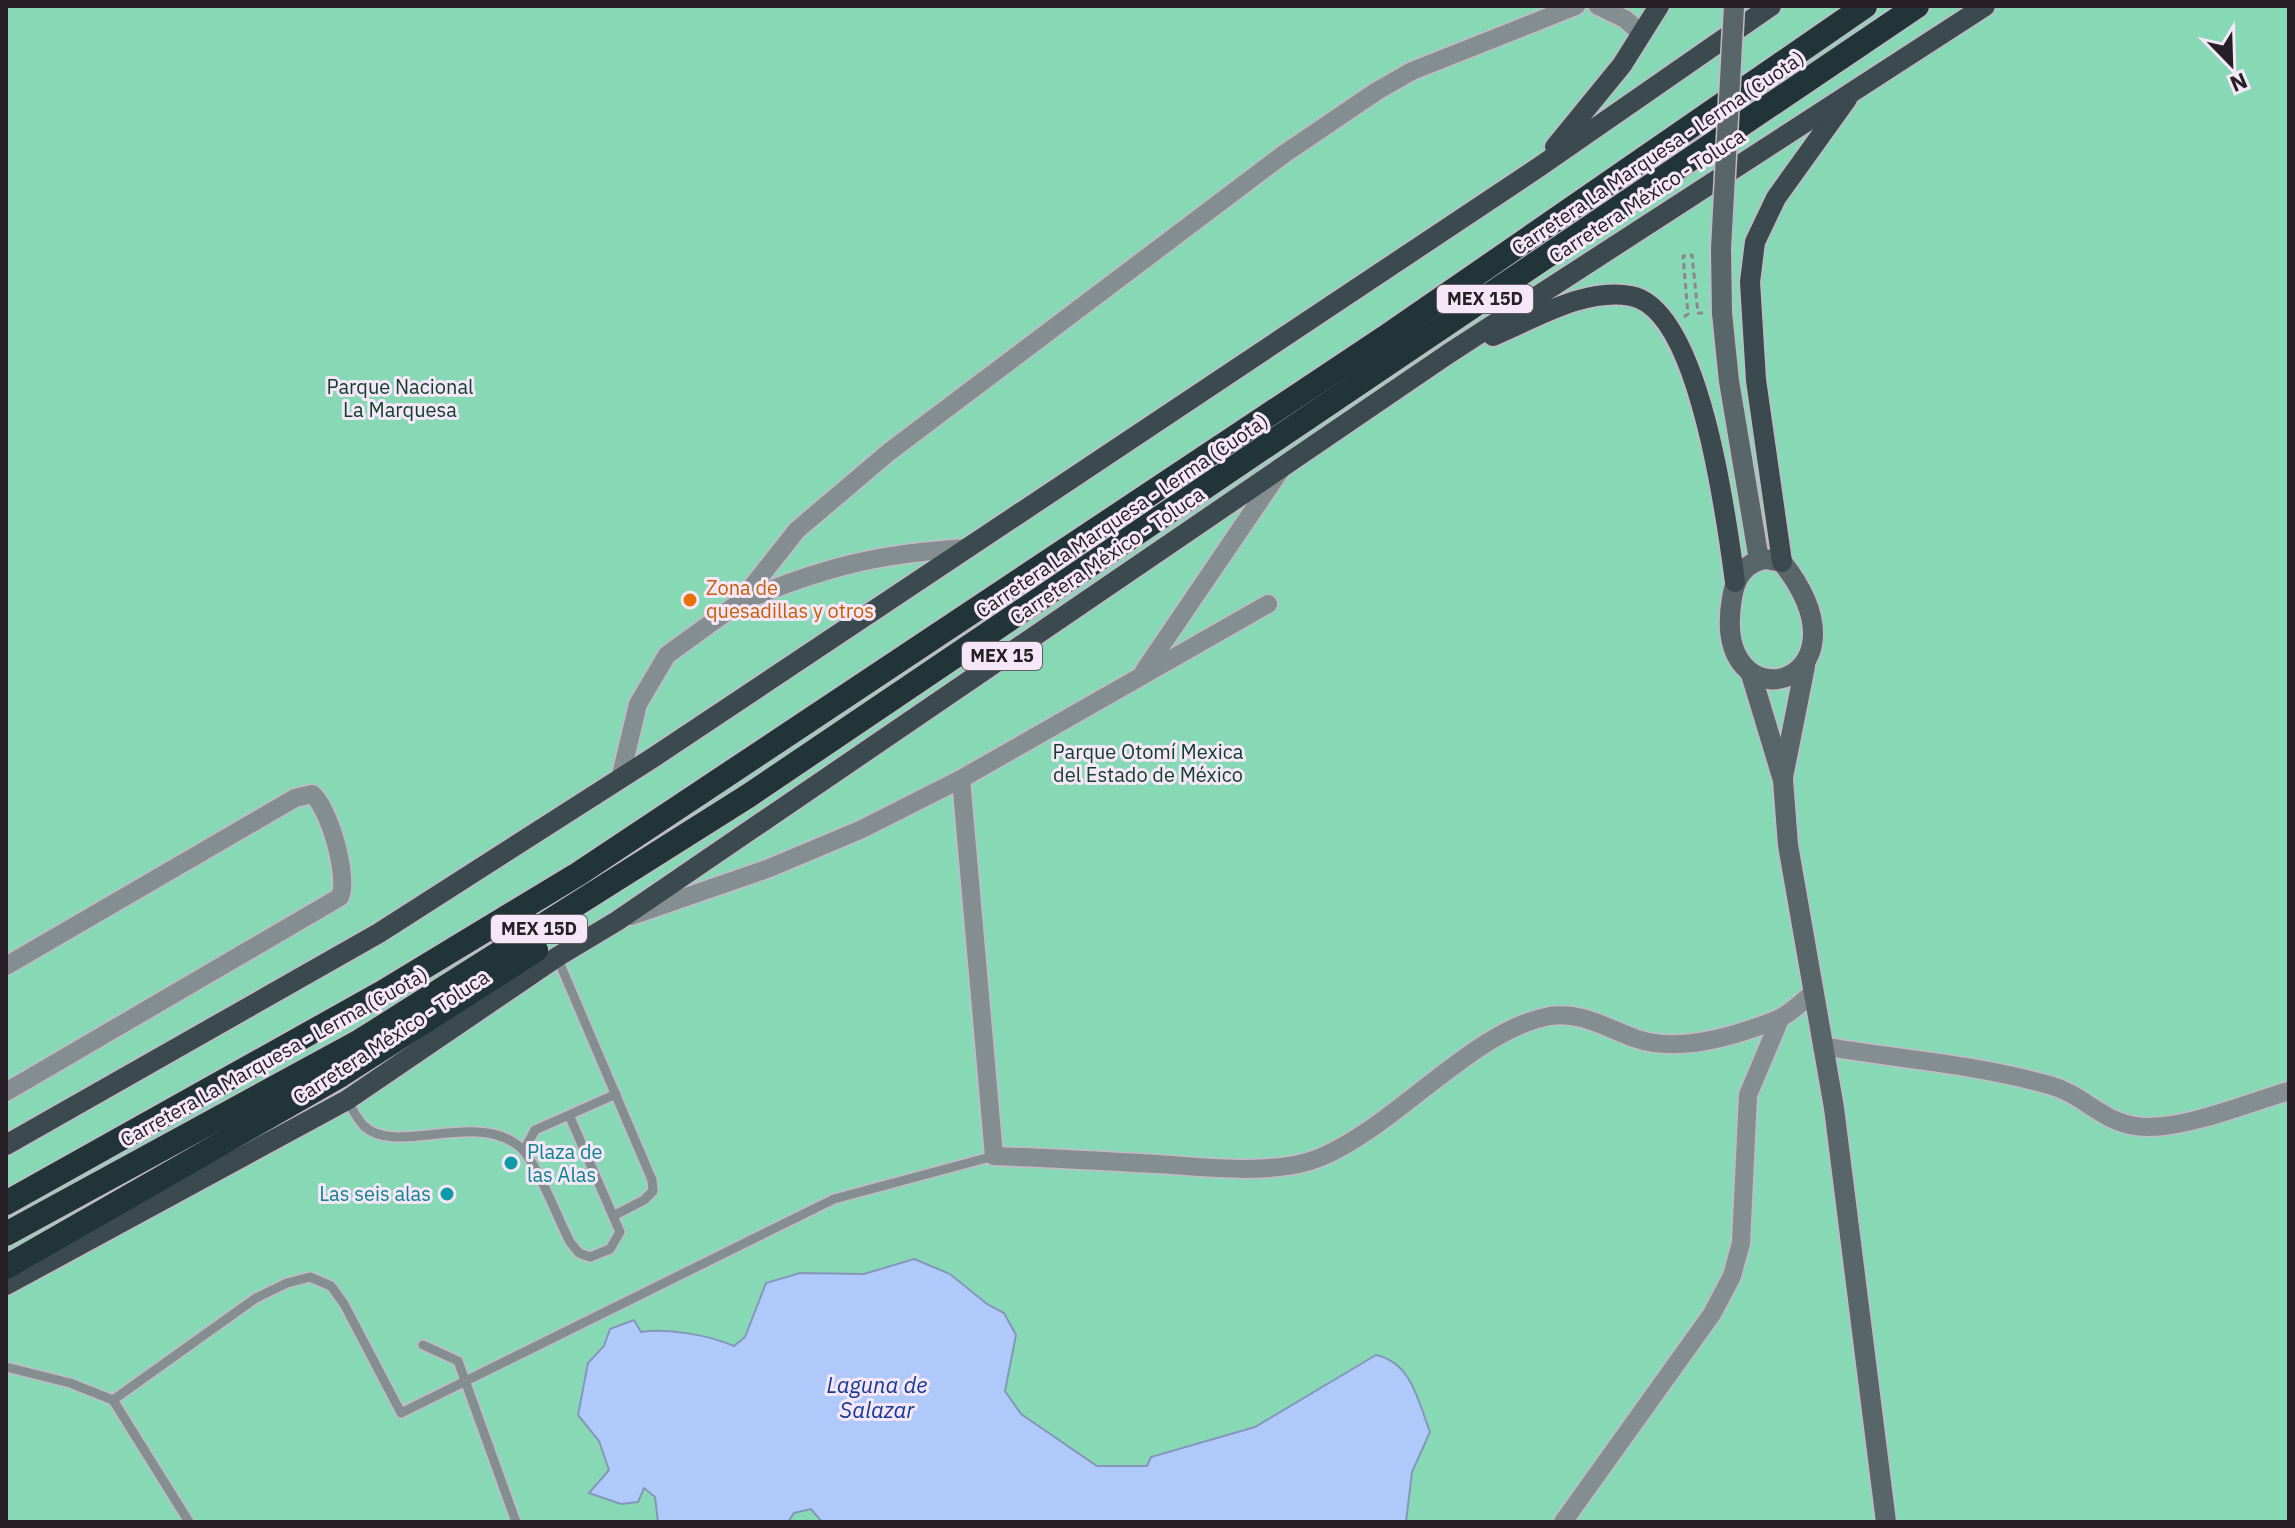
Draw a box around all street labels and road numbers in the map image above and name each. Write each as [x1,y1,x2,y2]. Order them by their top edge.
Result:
street label: Carretera La Marquesa - Lerma (Cuota) [1506,44,1809,261]
street label: Carretera México - Toluca [1543,122,1750,269]
road number: MEX 15D [1437,285,1533,313]
street label: Carretera La Marquesa - Lerma (Cuota) [970,407,1273,624]
street label: Carretera México - Toluca [1004,480,1209,631]
road number: MEX 15 [962,642,1042,670]
road number: MEX 15D [491,915,587,943]
street label: Carretera La Marquesa - Lerma (Cuota) [115,960,432,1153]
street label: Carretera México - Toluca [287,963,494,1110]

